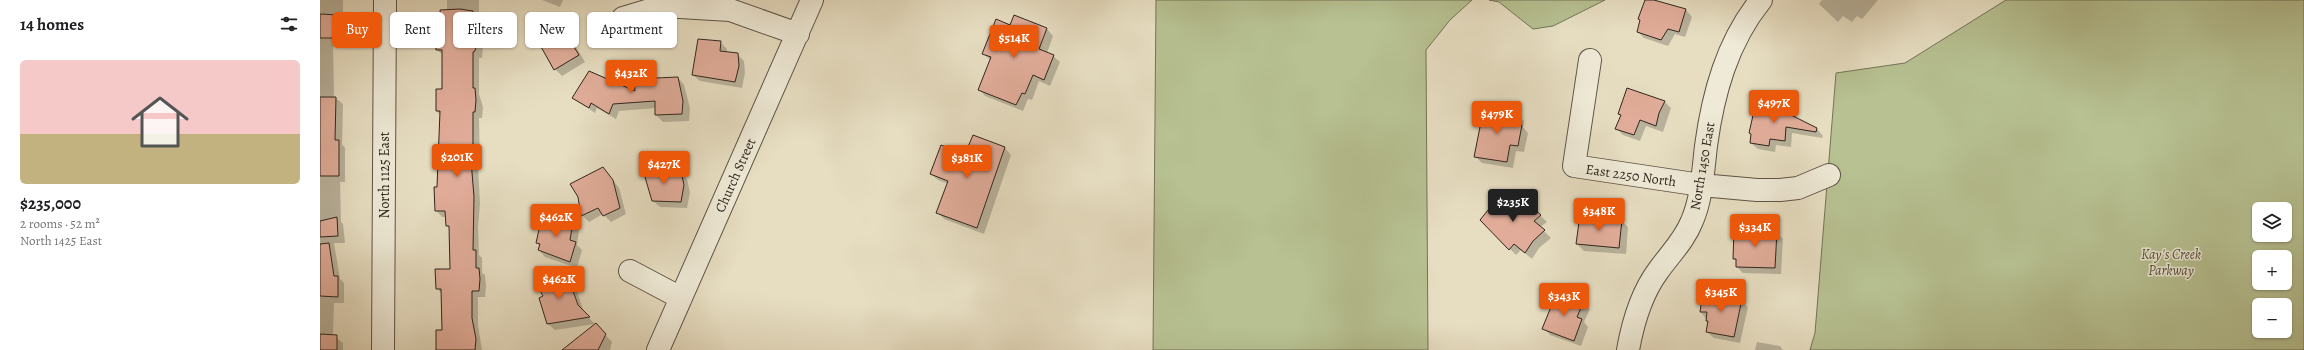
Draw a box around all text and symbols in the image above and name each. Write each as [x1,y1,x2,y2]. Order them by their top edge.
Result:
chip: Buy [332,12,382,48]
chip: Rent [390,12,445,48]
chip: Filters [453,12,517,48]
chip: New [525,12,579,48]
chip: Apartment [587,12,677,48]
text: 14 homes [20,13,84,36]
icon: filters [278,13,300,35]
pin: $514K [986,25,1042,59]
text: $514K [999,29,1029,46]
pin: $432K [603,60,659,94]
text: $432K [615,64,647,81]
icon: home [124,86,196,158]
pin: $497K [1746,90,1802,124]
text: $497K [1758,94,1790,111]
pin: $479K [1469,101,1525,135]
text: $479K [1481,105,1513,122]
street label: North 1450 East [1685,120,1720,212]
street label: North 1125 East [375,131,394,218]
street label: Church Street [711,135,760,215]
pin: $201K [429,144,485,178]
pin: $381K [939,145,995,179]
text: $201K [441,148,473,165]
text: $381K [951,149,983,166]
pin: $427K [636,151,692,185]
text: $427K [648,155,680,172]
street label: East 2250 North [1584,160,1678,191]
pin: $235K [1485,189,1541,223]
text: $235,000 [20,192,81,215]
text: $235K [1497,193,1529,210]
pin: $348K [1571,198,1627,232]
text: $348K [1583,202,1615,219]
map controls [2252,202,2292,338]
button: layers [2252,202,2292,242]
pin: $462K [528,204,584,238]
text: $462K [539,208,573,225]
pin: $334K [1727,214,1783,248]
text: 2 rooms · 52 m² [20,215,100,232]
text: $334K [1739,218,1771,235]
text: North 1425 East [20,232,102,249]
park label: Kay's Creek Parkway [2141,245,2201,280]
button: + [2252,250,2292,290]
pin: $462K [531,266,587,300]
text: $462K [542,270,576,287]
pin: $345K [1693,279,1749,313]
pin: $343K [1536,283,1592,317]
text: $345K [1705,283,1737,300]
text: $343K [1548,287,1580,304]
button: − [2252,298,2292,338]

